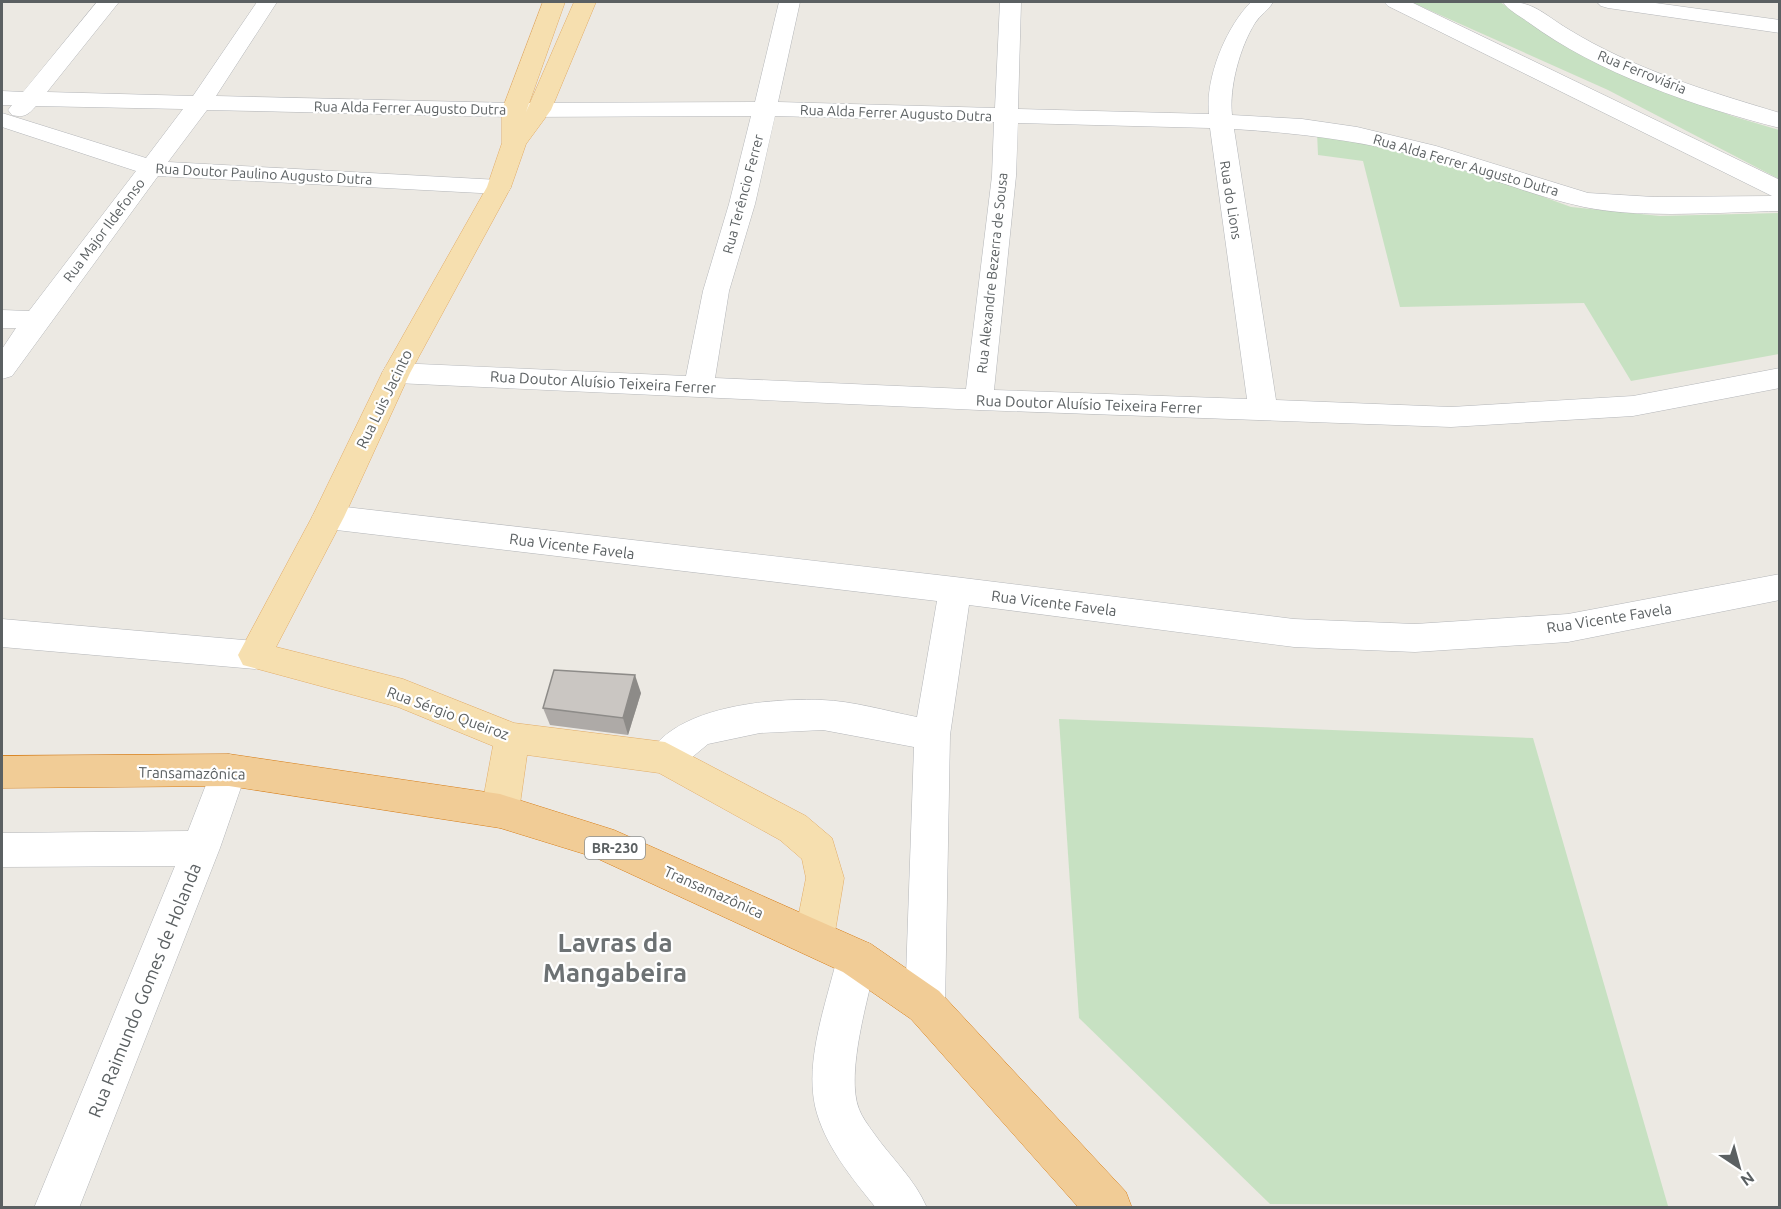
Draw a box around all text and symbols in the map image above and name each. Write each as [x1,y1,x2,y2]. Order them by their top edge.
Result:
street label: Rua Ferroviária [1595,47,1689,97]
street label: Rua Alda Ferrer Augusto Dutra [314,98,506,118]
street label: Rua Alda Ferrer Augusto Dutra [800,102,992,124]
street label: Rua Alda Ferrer Augusto Dutra [1371,131,1561,199]
street label: Rua Terêncio Ferrer [719,132,767,255]
street label: Rua do Lions [1217,159,1245,241]
street label: Rua Doutor Paulino Augusto Dutra [155,160,373,188]
street label: Rua Alexandre Bezerra de Sousa [973,172,1011,374]
street label: Rua Major Ildefonso [60,175,148,285]
street label: Rua Luis Jacinto [353,347,415,451]
street label: Rua Doutor Aluísio Teixeira Ferrer [490,368,717,396]
street label: Rua Doutor Aluísio Teixeira Ferrer [976,392,1203,416]
street label: Rua Vicente Favela [508,530,636,562]
street label: Rua Vicente Favela [990,587,1118,619]
street label: Rua Vicente Favela [1545,600,1673,636]
street label: Rua Sérgio Queiroz [385,683,511,743]
street label: Transamazônica [138,764,246,782]
road number: BR-230 [585,837,645,859]
street label: Rua Raimundo Gomes de Holanda [84,860,204,1120]
street label: Transamazônica [662,862,766,922]
district label: Lavras da Mangabeira [543,928,687,987]
north arrow [1709,1137,1769,1197]
text: N [1738,1168,1758,1190]

